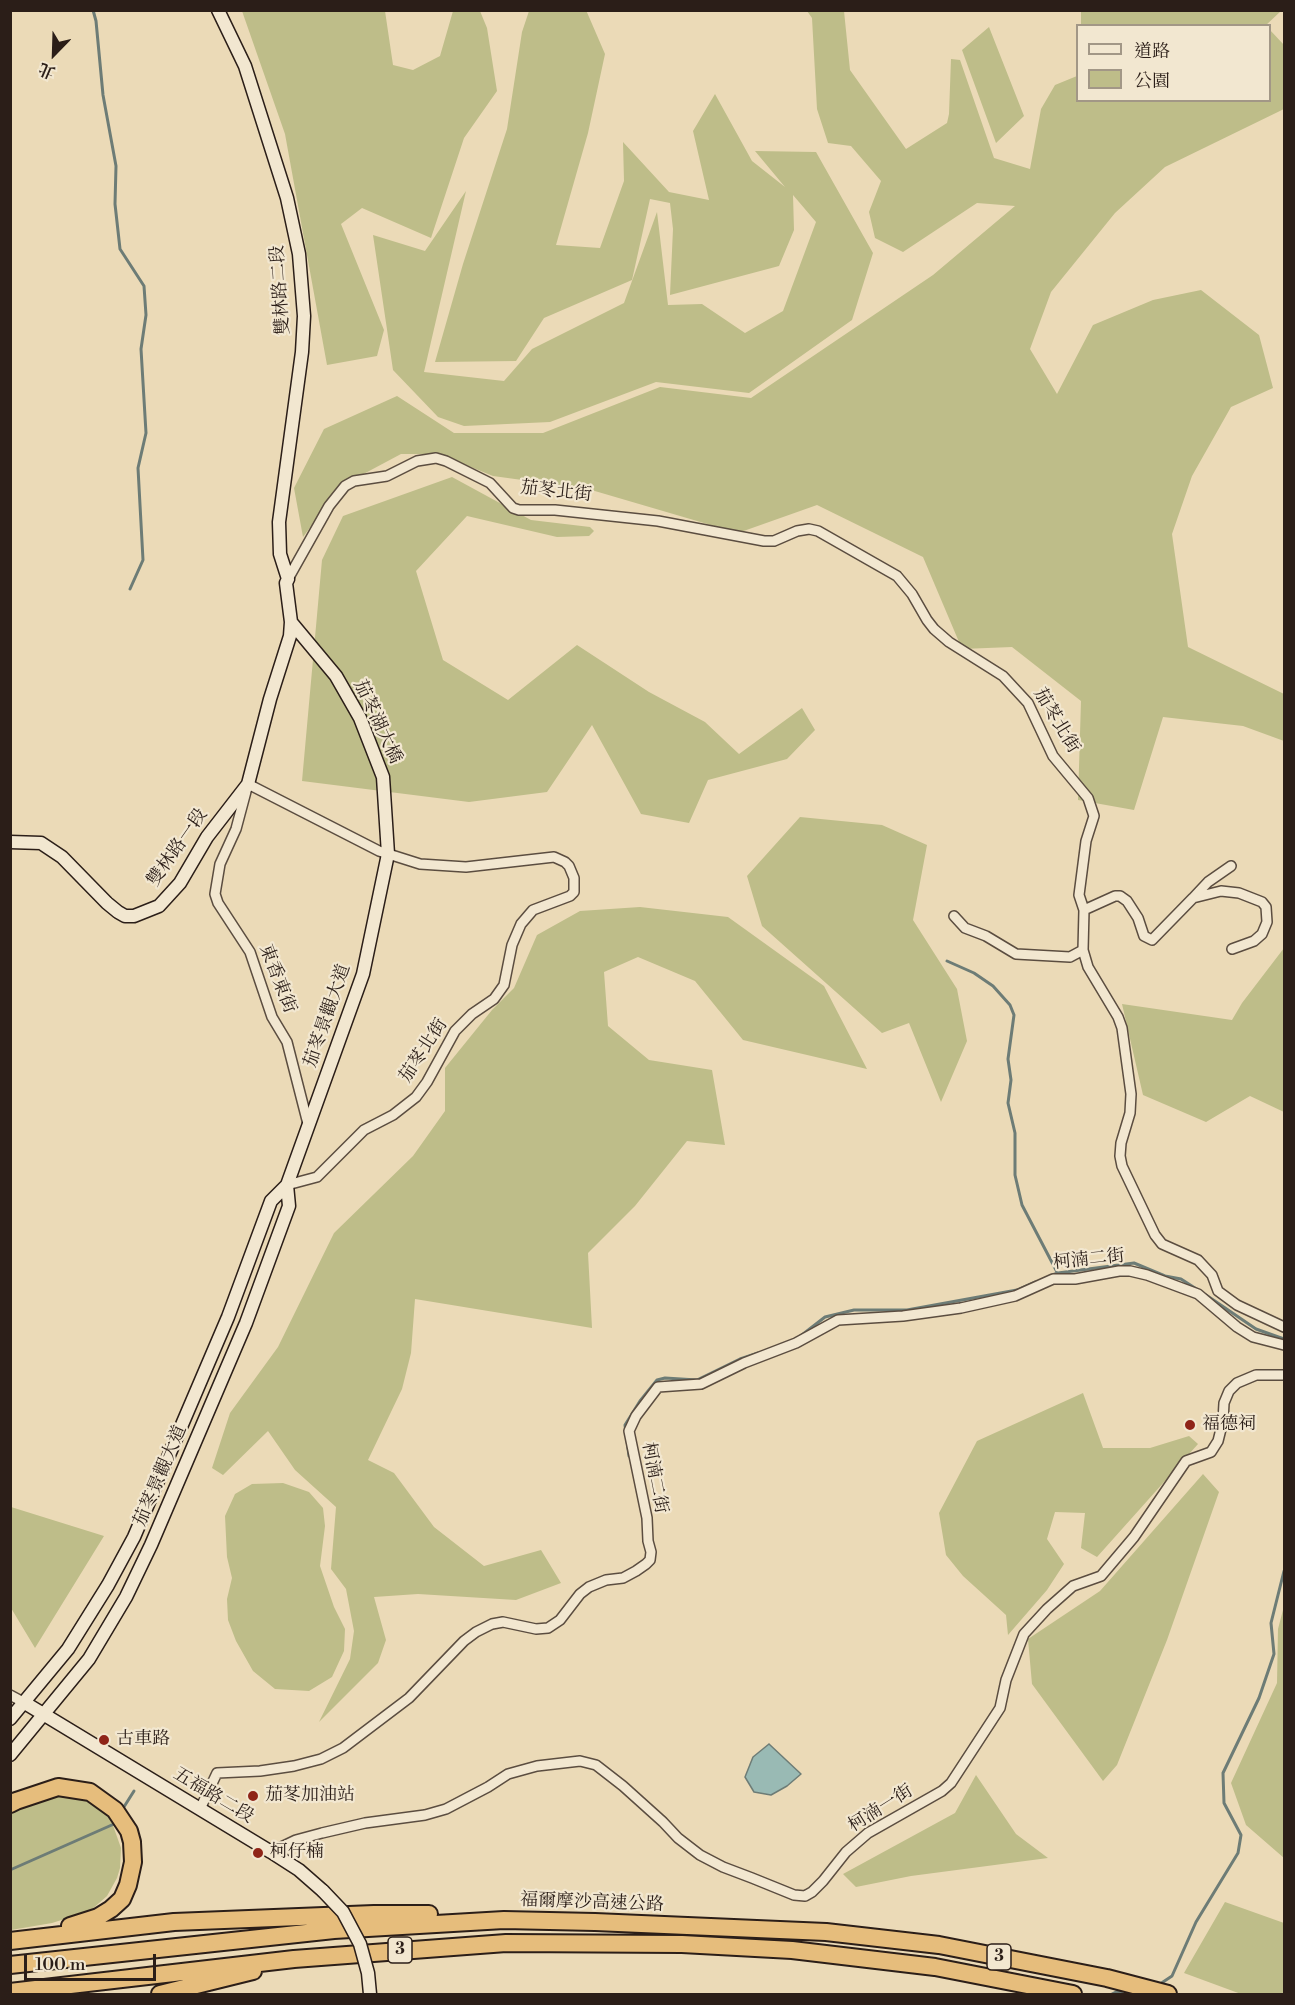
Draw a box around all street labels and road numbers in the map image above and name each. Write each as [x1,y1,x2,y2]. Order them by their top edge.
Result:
street label: 雙林路二段 [267,244,295,336]
street label: 茄苳北街 [519,477,593,507]
street label: 茄苳湖大橋 [348,677,406,767]
street label: 茄苳北街 [1028,685,1084,757]
street label: 雙林路一段 [143,805,213,891]
street label: 東香東街 [254,942,300,1016]
street label: 茄苳景觀大道 [300,961,356,1071]
street label: 茄苳北街 [395,1015,453,1087]
street label: 柯湳二街 [1052,1245,1126,1275]
street label: 茄苳景觀大道 [130,1422,192,1530]
street label: 柯湳二街 [637,1441,671,1515]
street label: 五福路二段 [169,1764,257,1828]
street label: 柯湳一街 [845,1781,917,1837]
street label: 福爾摩沙高速公路 [520,1890,664,1916]
road number: 3 [388,1937,412,1963]
road number: 3 [987,1944,1011,1970]

